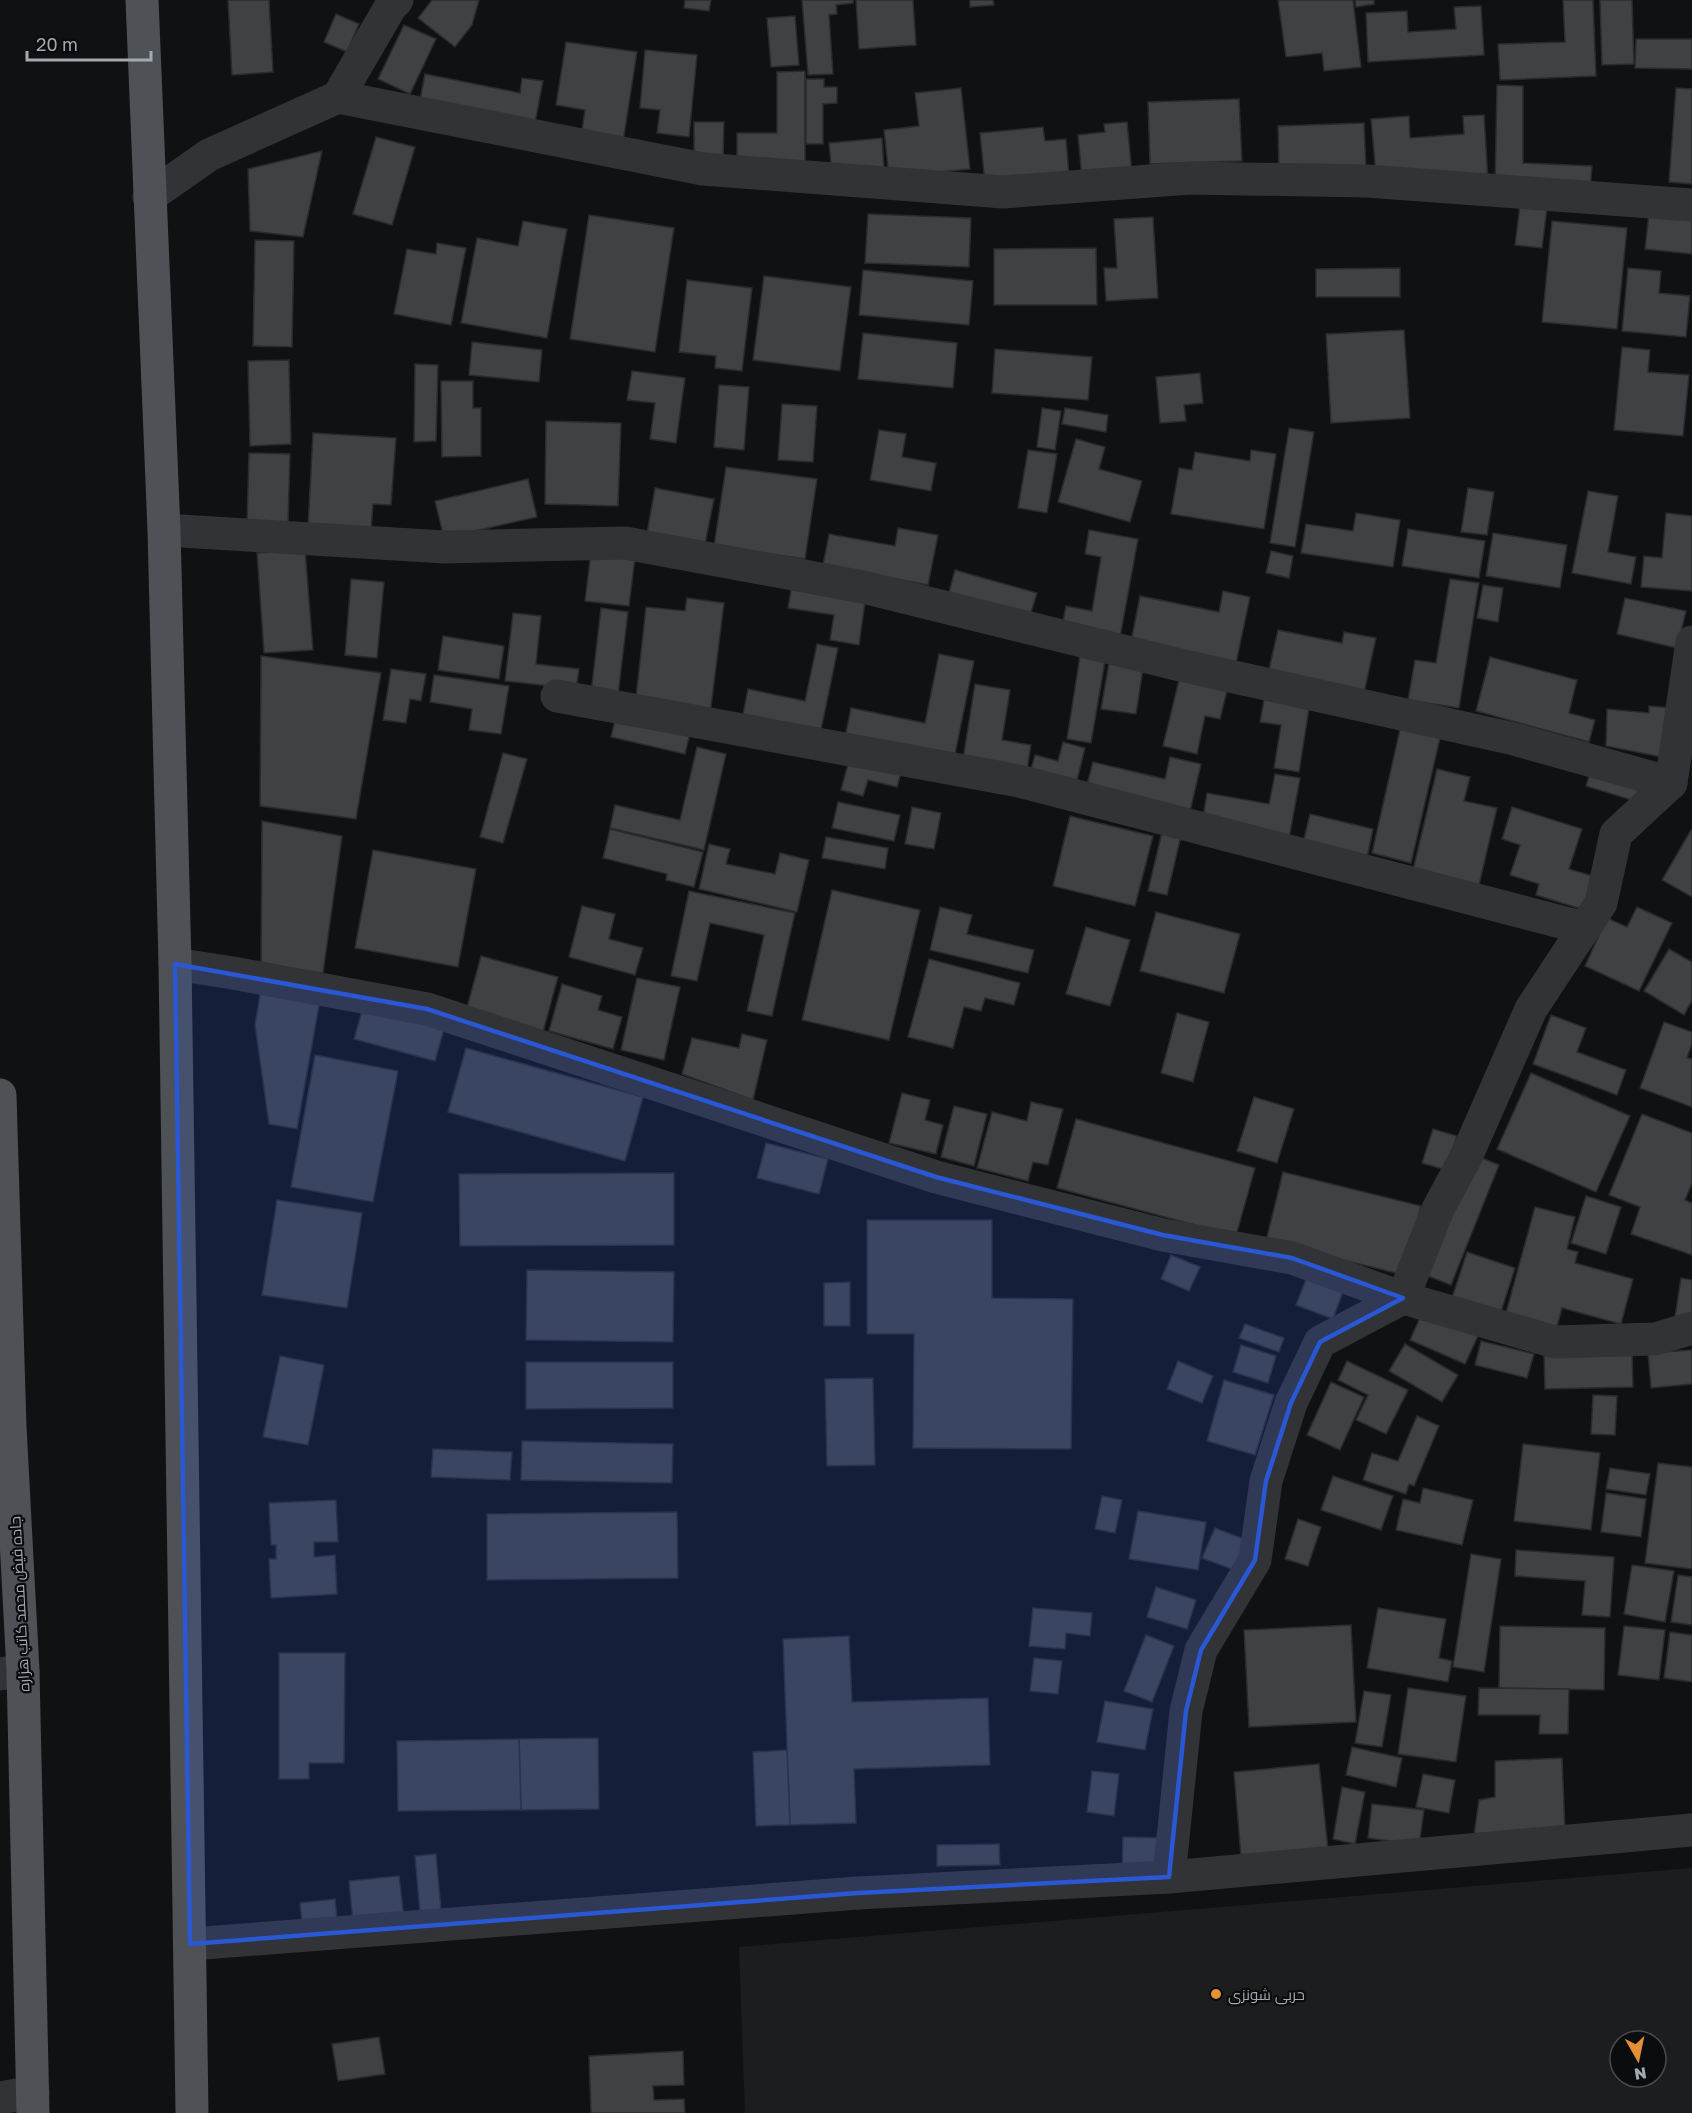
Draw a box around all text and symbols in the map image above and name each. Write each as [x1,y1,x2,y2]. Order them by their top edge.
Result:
scale bar [27,24,152,62]
text: 20 m [36,33,78,55]
street label: جاده فیض محمد کاتب هزاره [5,1516,35,1692]
place label: حربی شونزی [1228,1985,1305,2005]
marker: حربی شونزی [1209,1987,1223,2001]
north arrow [1608,2029,1668,2089]
text: N [1633,2063,1648,2085]

